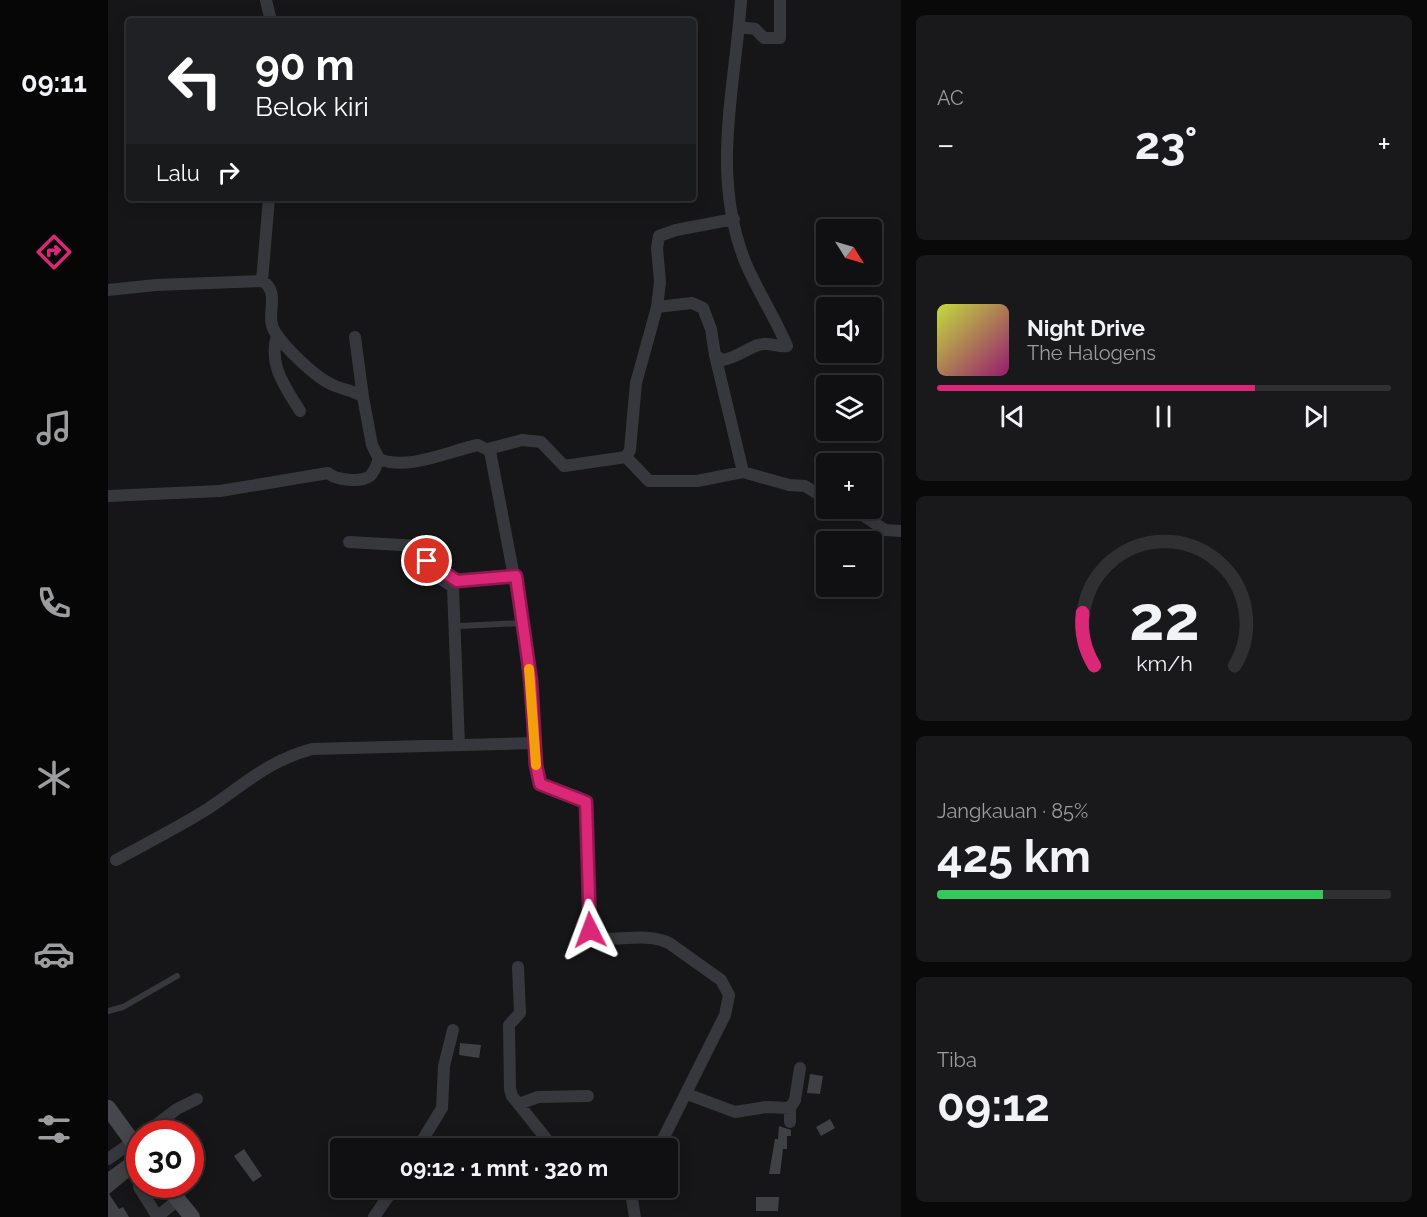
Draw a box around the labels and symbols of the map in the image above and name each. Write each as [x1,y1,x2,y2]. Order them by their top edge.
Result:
north arrow [816,219,882,285]
pin [401,535,452,586]
position arrow [558,898,622,962]
speed limit sign: 30 [126,1120,204,1198]

